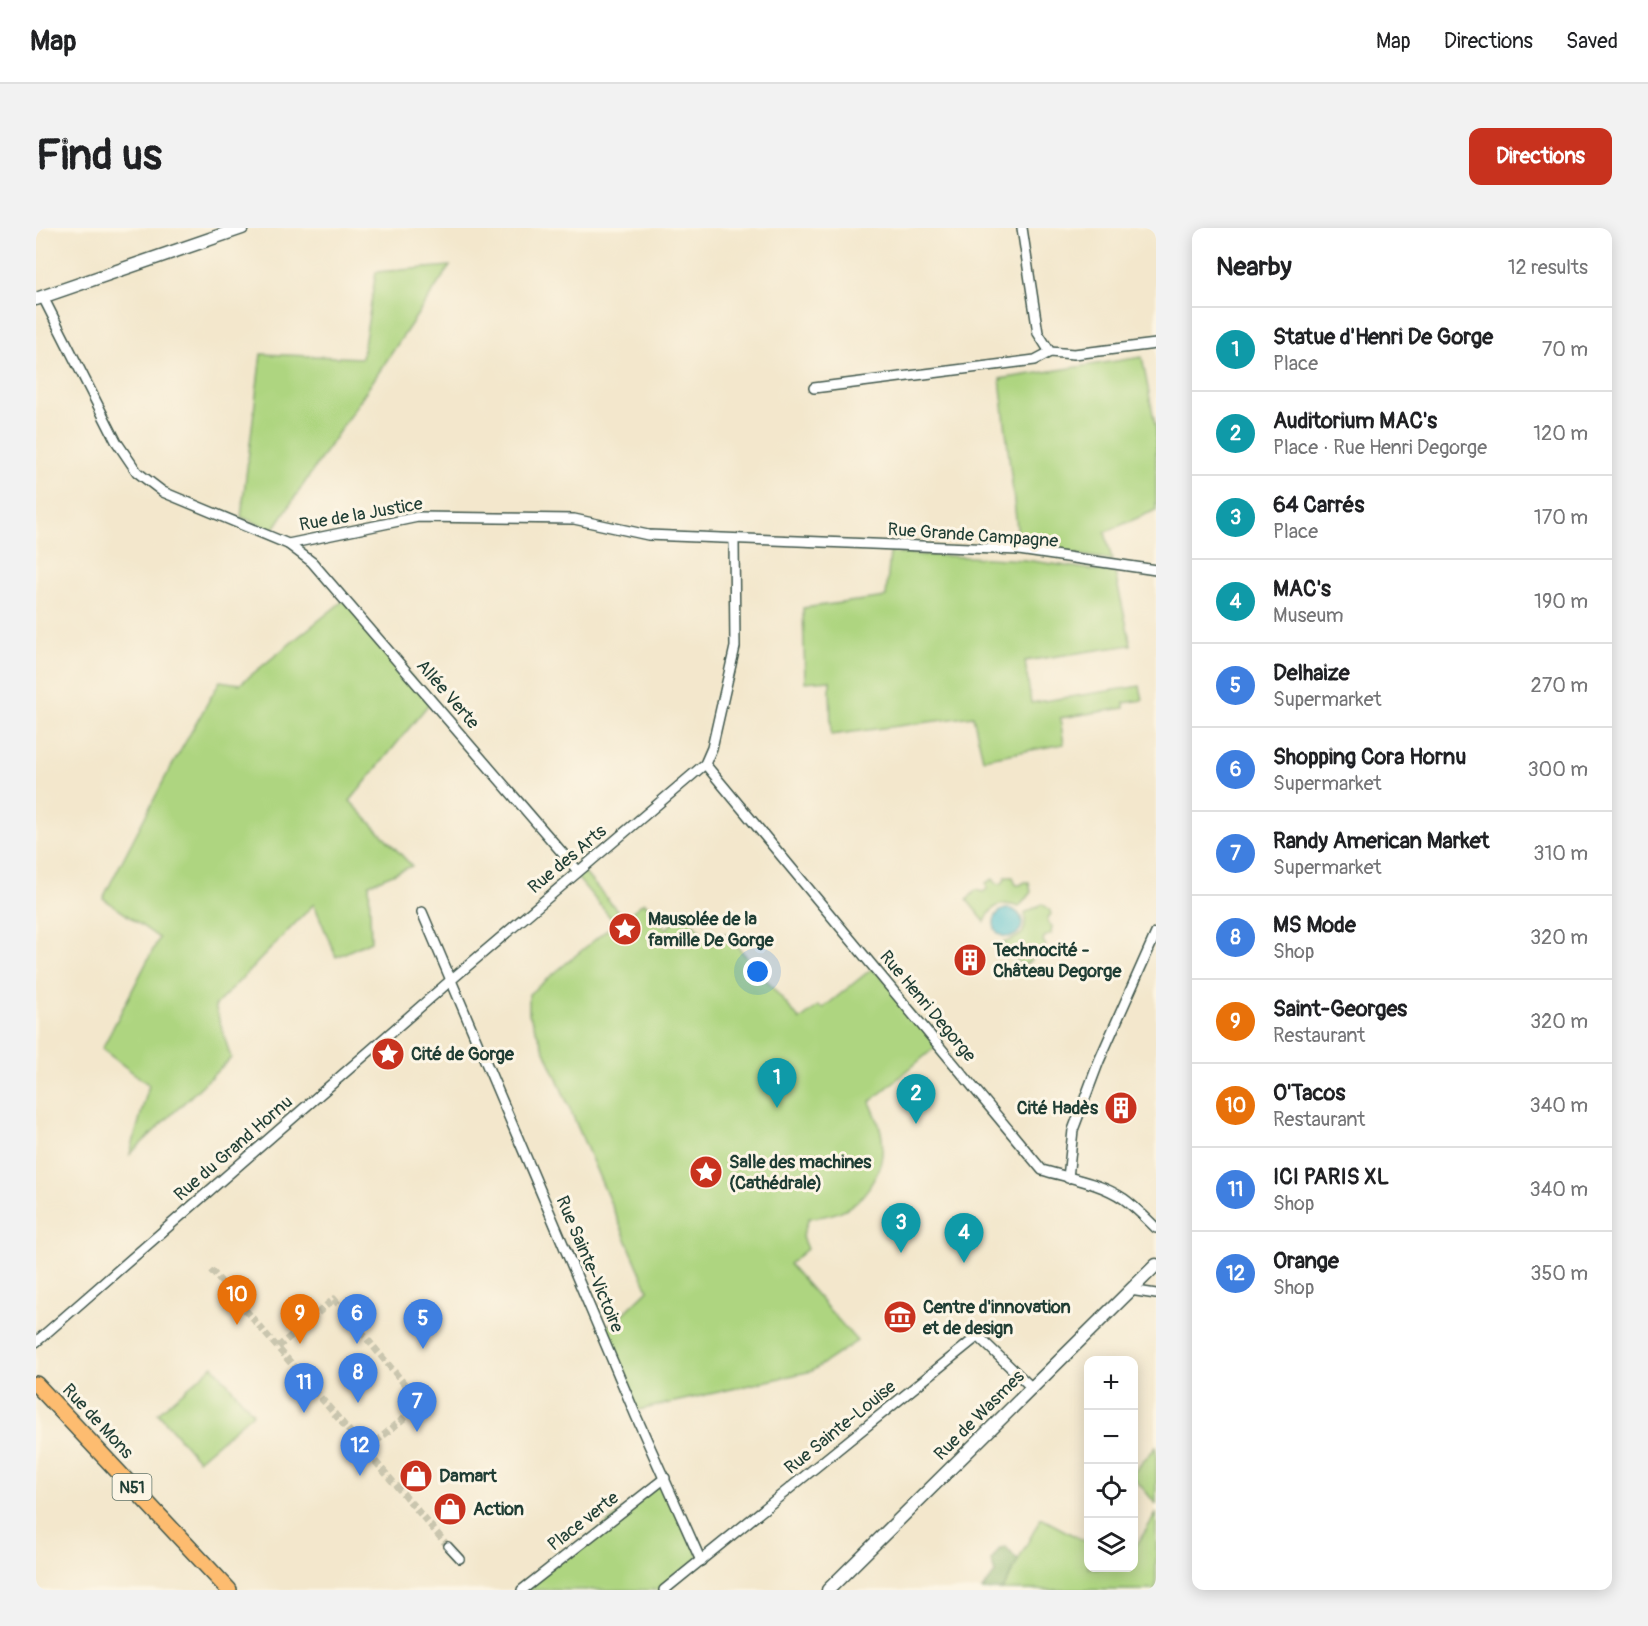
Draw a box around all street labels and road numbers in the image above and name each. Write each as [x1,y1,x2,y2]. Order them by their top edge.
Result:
street label: Rue de la Justice [298,492,425,537]
street label: Rue Grande Campagne [887,518,1059,553]
street label: Allée Verte [411,655,484,734]
street label: Rue des Arts [523,820,611,899]
street label: Rue Henri Degorge [874,946,981,1067]
street label: Rue du Grand Hornu [169,1091,297,1206]
street label: Rue Sainte-Victoire [550,1192,629,1336]
street label: Rue de Wasmes [929,1365,1029,1465]
street label: Rue Sainte-Louise [780,1375,901,1479]
street label: Rue de Mons [57,1379,138,1464]
road number: N51 [112,1474,152,1500]
street label: Place verte [543,1486,624,1556]

